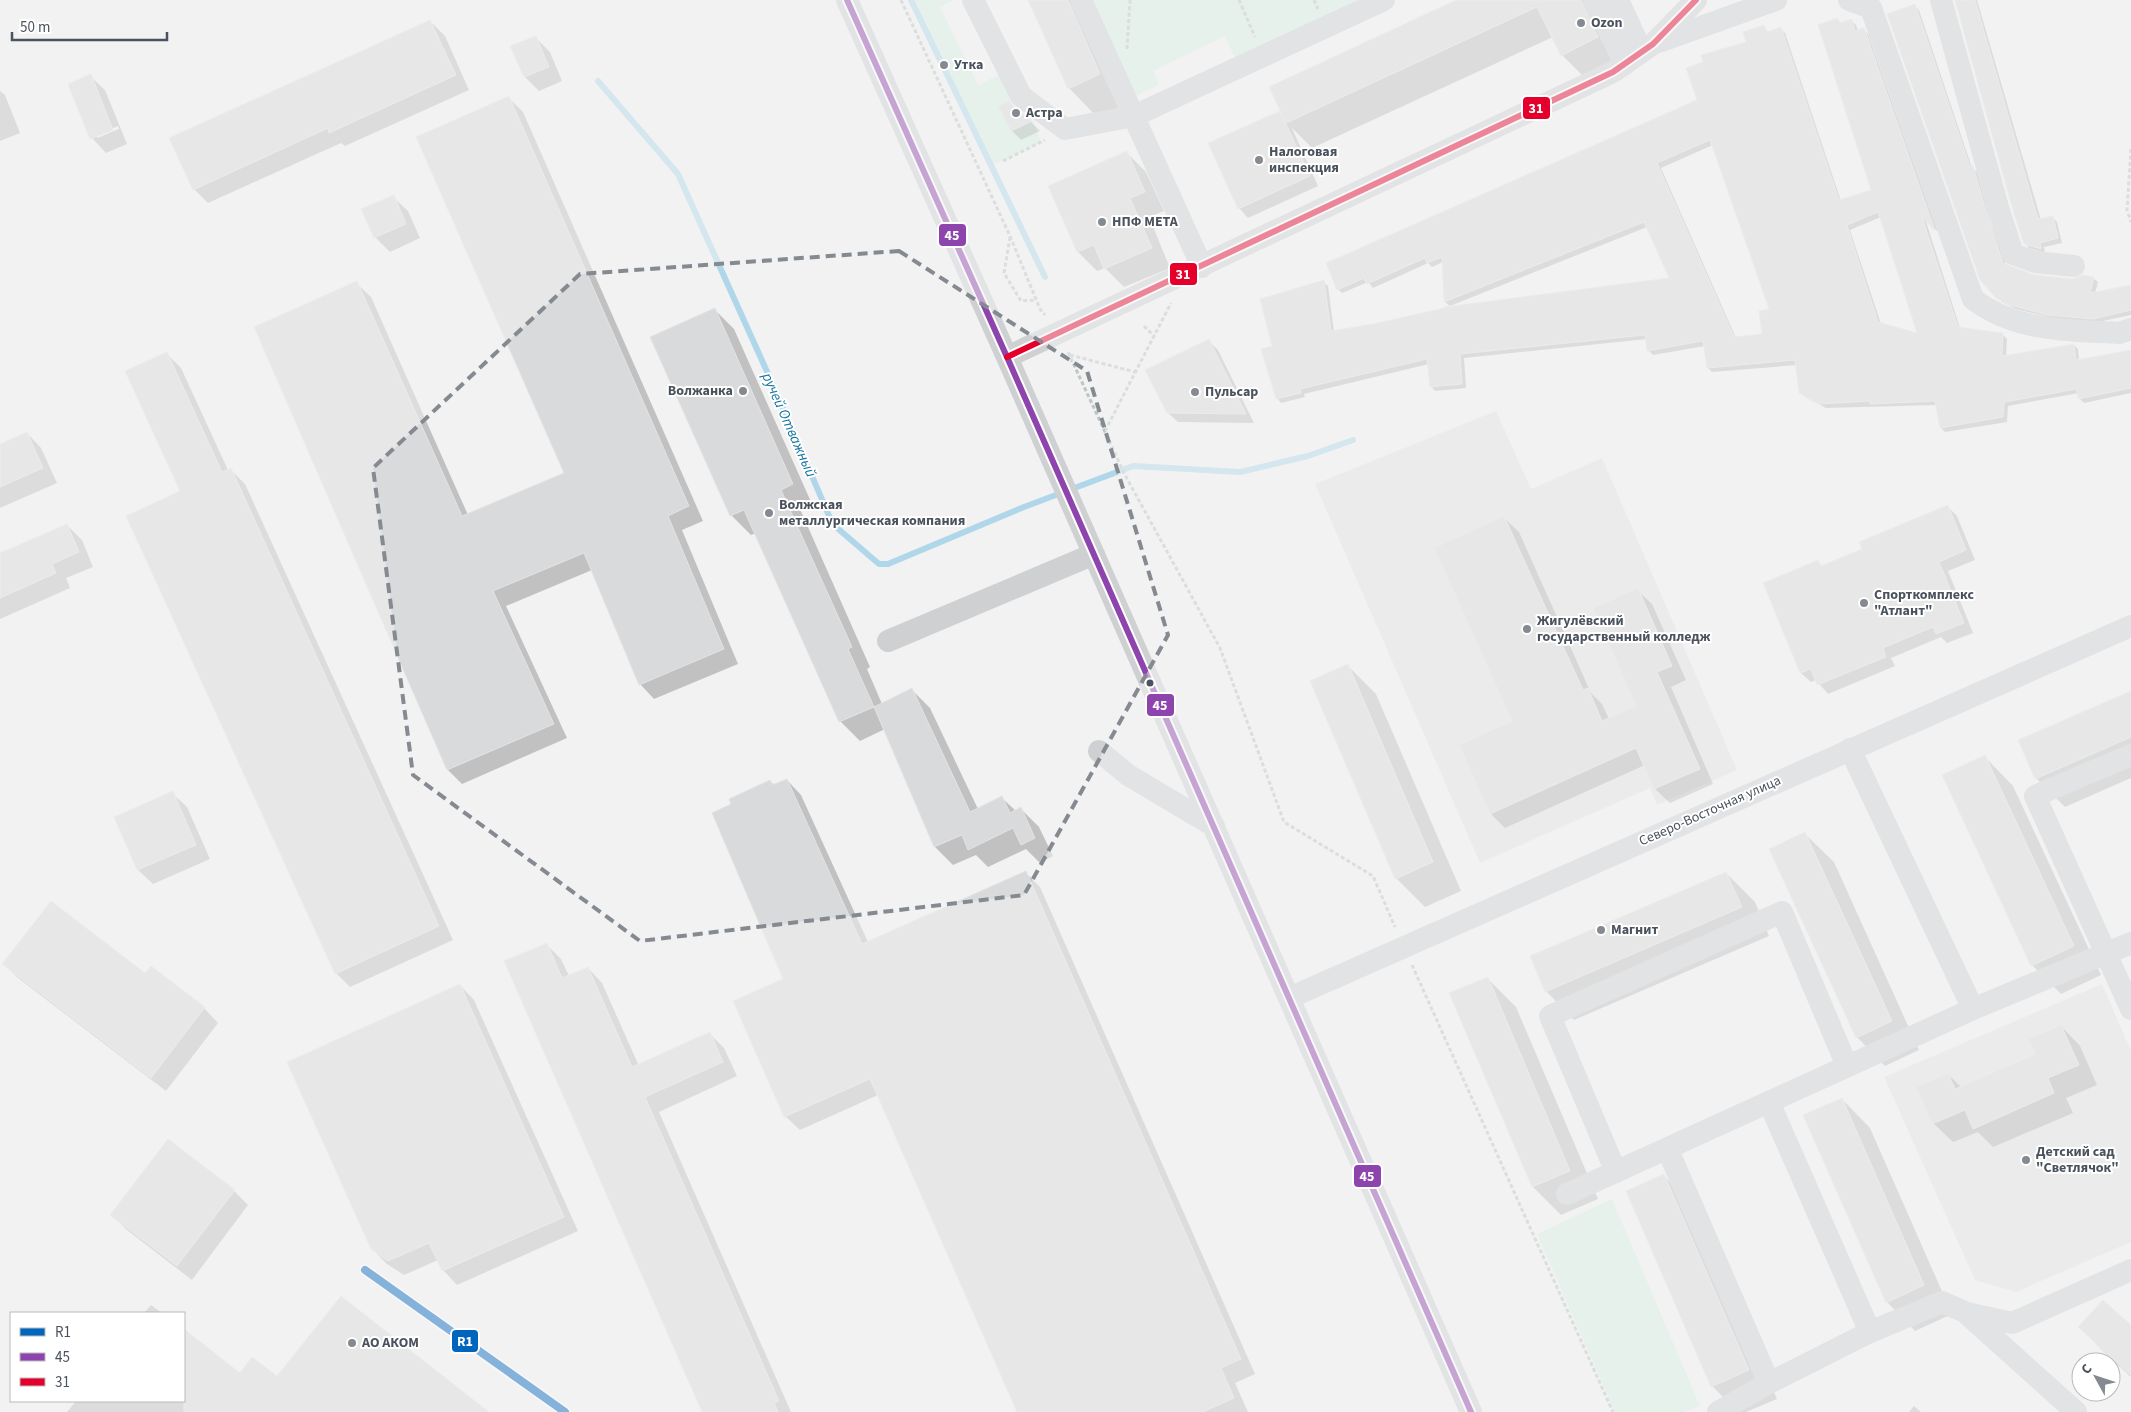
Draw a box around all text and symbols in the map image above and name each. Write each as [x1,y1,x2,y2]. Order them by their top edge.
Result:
scale bar [12,10,168,42]
place label: Ozon [1591,13,1622,33]
text: 50 m [20,17,50,38]
marker: Ozon [1575,17,1587,29]
place label: Утка [954,55,983,75]
marker: Утка [938,59,950,71]
line badge: 31 [1522,96,1551,120]
text: 31 [1529,99,1543,119]
place label: Астра [1025,103,1063,123]
marker: Астра [1010,107,1022,119]
place label: Налоговая инспекция [1269,142,1339,178]
marker: Налоговая инспекция [1253,154,1265,166]
place label: НПФ МЕТА [1112,212,1179,232]
marker: НПФ МЕТА [1096,216,1108,228]
line badge: 45 [938,223,967,247]
text: 45 [945,226,959,246]
line badge: 31 [1169,262,1198,286]
text: 31 [1176,265,1190,285]
water label: ручей Отважный [756,369,821,481]
place label: Волжанка [668,381,733,401]
place label: Пульсар [1205,382,1258,402]
marker: Волжанка [737,385,749,397]
marker: Пульсар [1189,386,1201,398]
place label: Волжская металлургическая компания [779,495,965,531]
marker: Волжская металлургическая компания [763,507,775,519]
place label: Спорткомплекс "Атлант" [1874,585,1974,621]
marker: Спорткомплекс "Атлант" [1858,597,1870,609]
place label: Жигулёвский государственный колледж [1537,611,1711,647]
marker: Жигулёвский государственный колледж [1521,623,1533,635]
unlabelled marker [1145,678,1155,688]
line badge: 45 [1146,693,1175,717]
text: 45 [1153,696,1167,716]
street label: Северо-Восточная улица [1636,771,1784,851]
place label: Магнит [1611,920,1658,940]
marker: Магнит [1595,924,1607,936]
place label: Детский сад "Светлячок" [2036,1142,2119,1178]
marker: Детский сад "Светлячок" [2020,1154,2032,1166]
line badge: 45 [1353,1164,1382,1188]
text: 45 [1360,1167,1374,1187]
legend [10,1312,185,1402]
text: R1 [55,1322,71,1343]
line badge: R1 [451,1329,479,1353]
text: R1 [457,1332,473,1352]
place label: АО АКОМ [361,1333,419,1353]
marker: АО АКОМ [346,1337,358,1349]
text: 45 [55,1347,70,1368]
north arrow [2071,1352,2121,1402]
text: С [2077,1360,2097,1379]
text: 31 [55,1372,70,1393]

